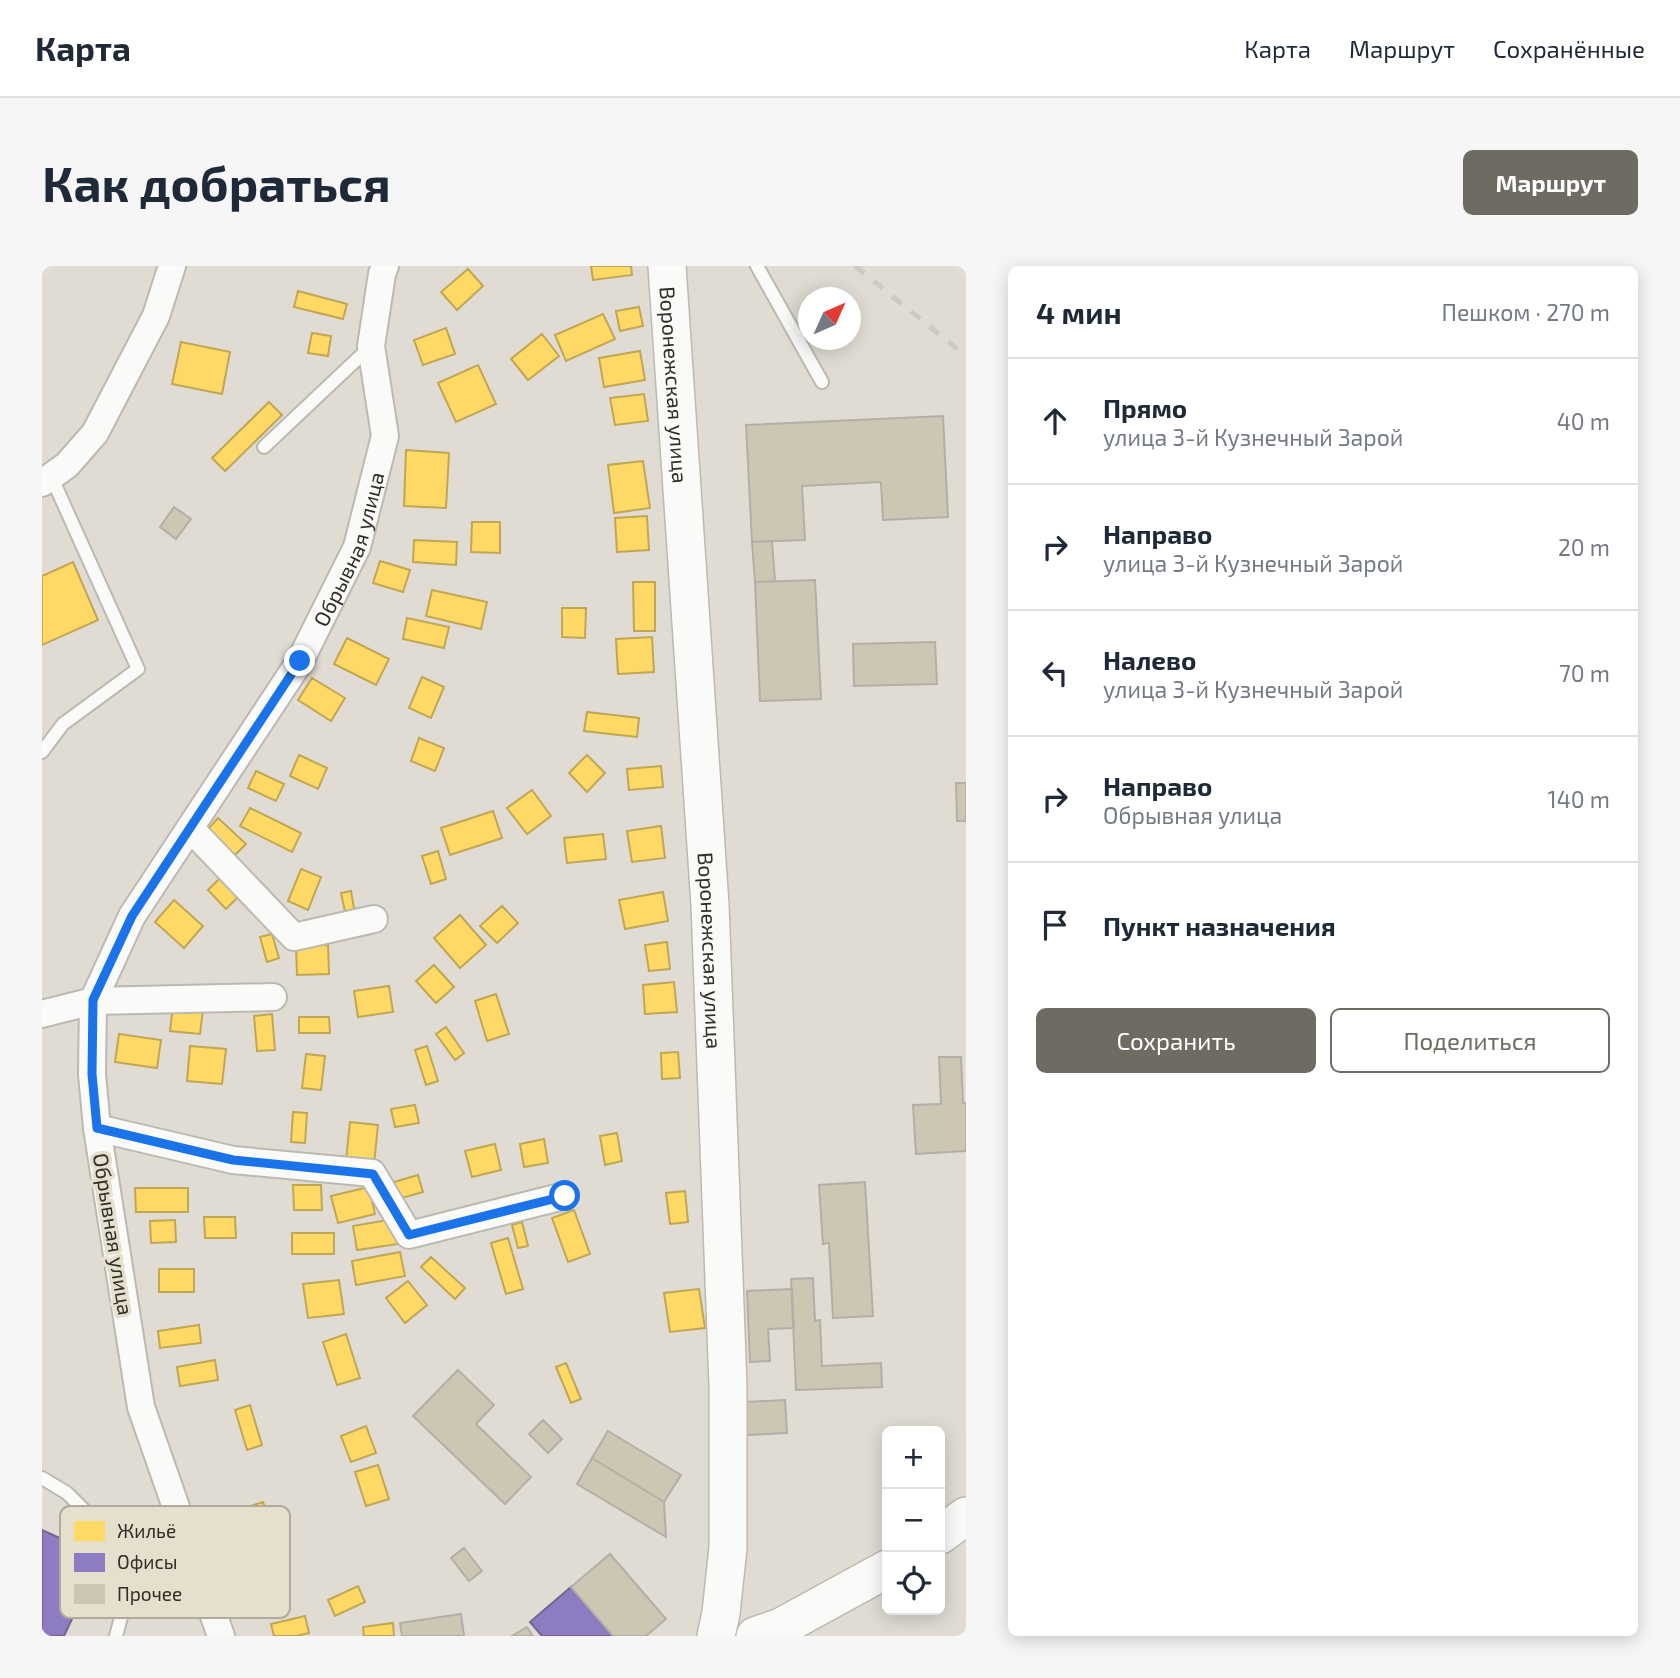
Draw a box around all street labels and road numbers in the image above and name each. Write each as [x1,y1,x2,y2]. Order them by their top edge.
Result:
street label: Воронежская улица [656,286,694,484]
street label: Обрывная улица [307,469,388,630]
street label: Воронежская улица [694,851,728,1050]
street label: Обрывная улица [88,1151,139,1317]

